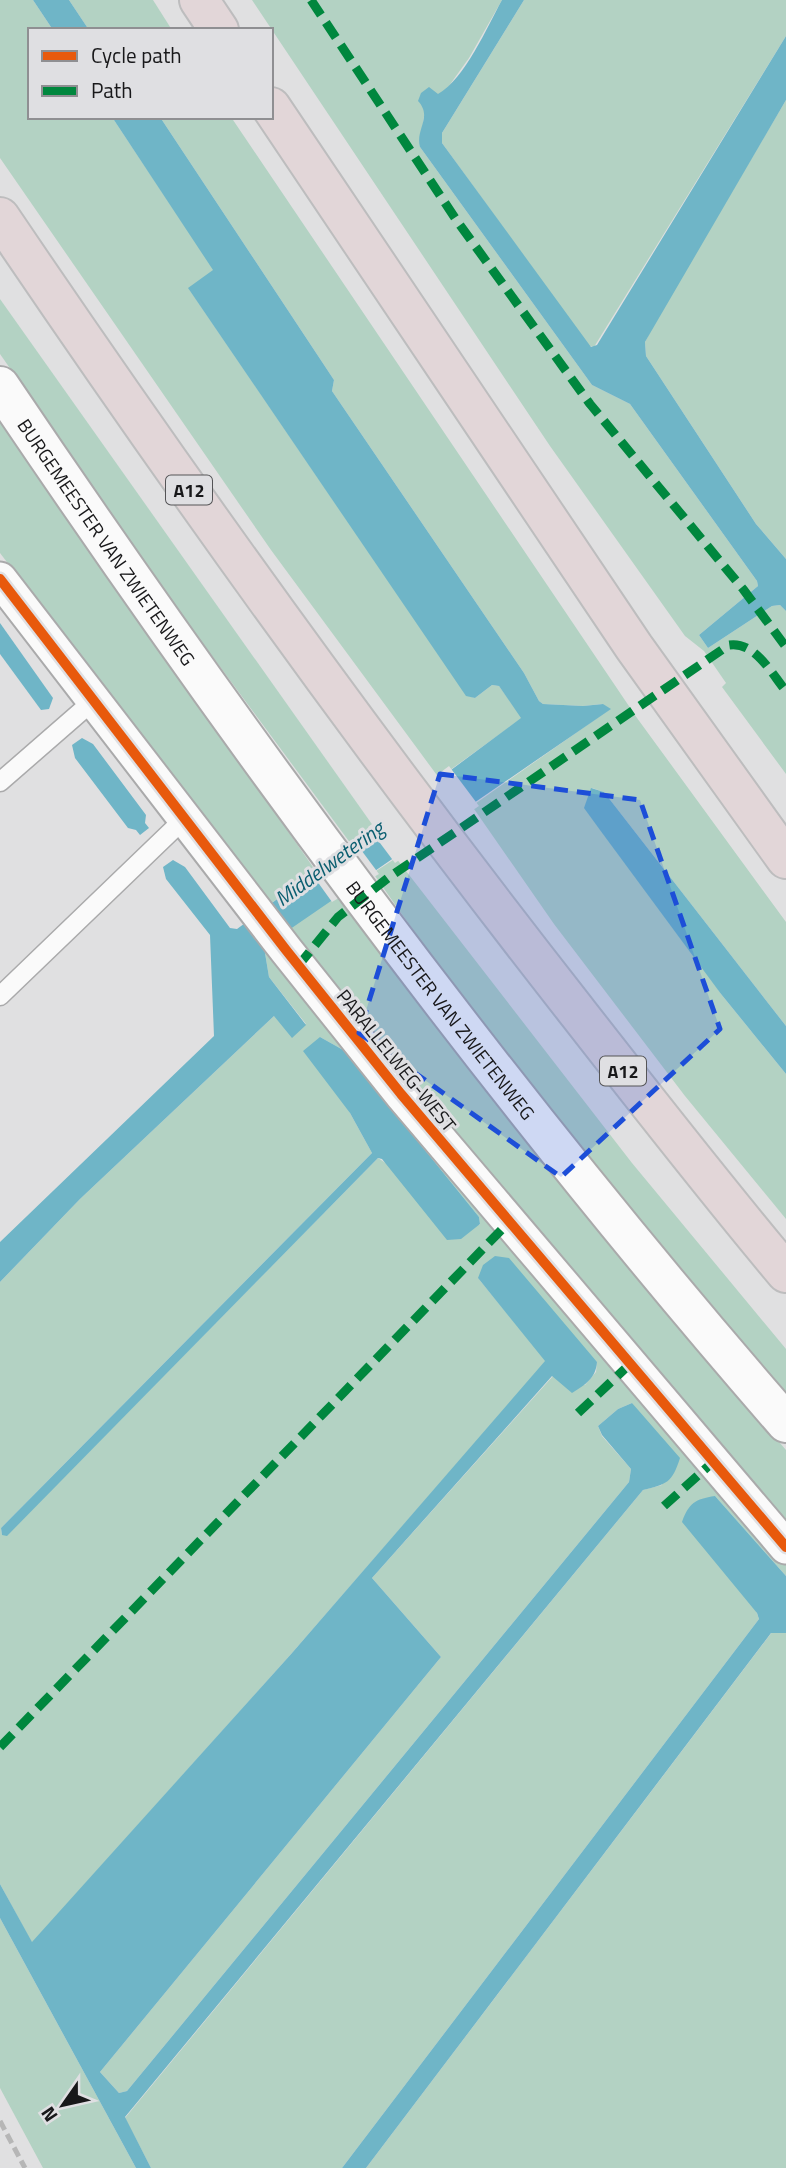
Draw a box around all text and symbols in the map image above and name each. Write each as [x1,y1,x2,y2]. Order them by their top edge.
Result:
legend [28,28,273,119]
text: Cycle path [91,39,182,71]
text: Path [91,74,133,106]
street label: BURGEMEESTER VAN ZWIETENWEG [11,412,203,671]
road number: A12 [166,476,212,504]
water label: Middelwetering [268,811,392,914]
street label: BURGEMEESTER VAN ZWIETENWEG [340,874,543,1125]
street label: PARALLELWEG-WEST [330,982,464,1138]
road number: A12 [600,1056,646,1086]
north arrow [28,2070,98,2140]
text: N [33,2101,64,2128]

